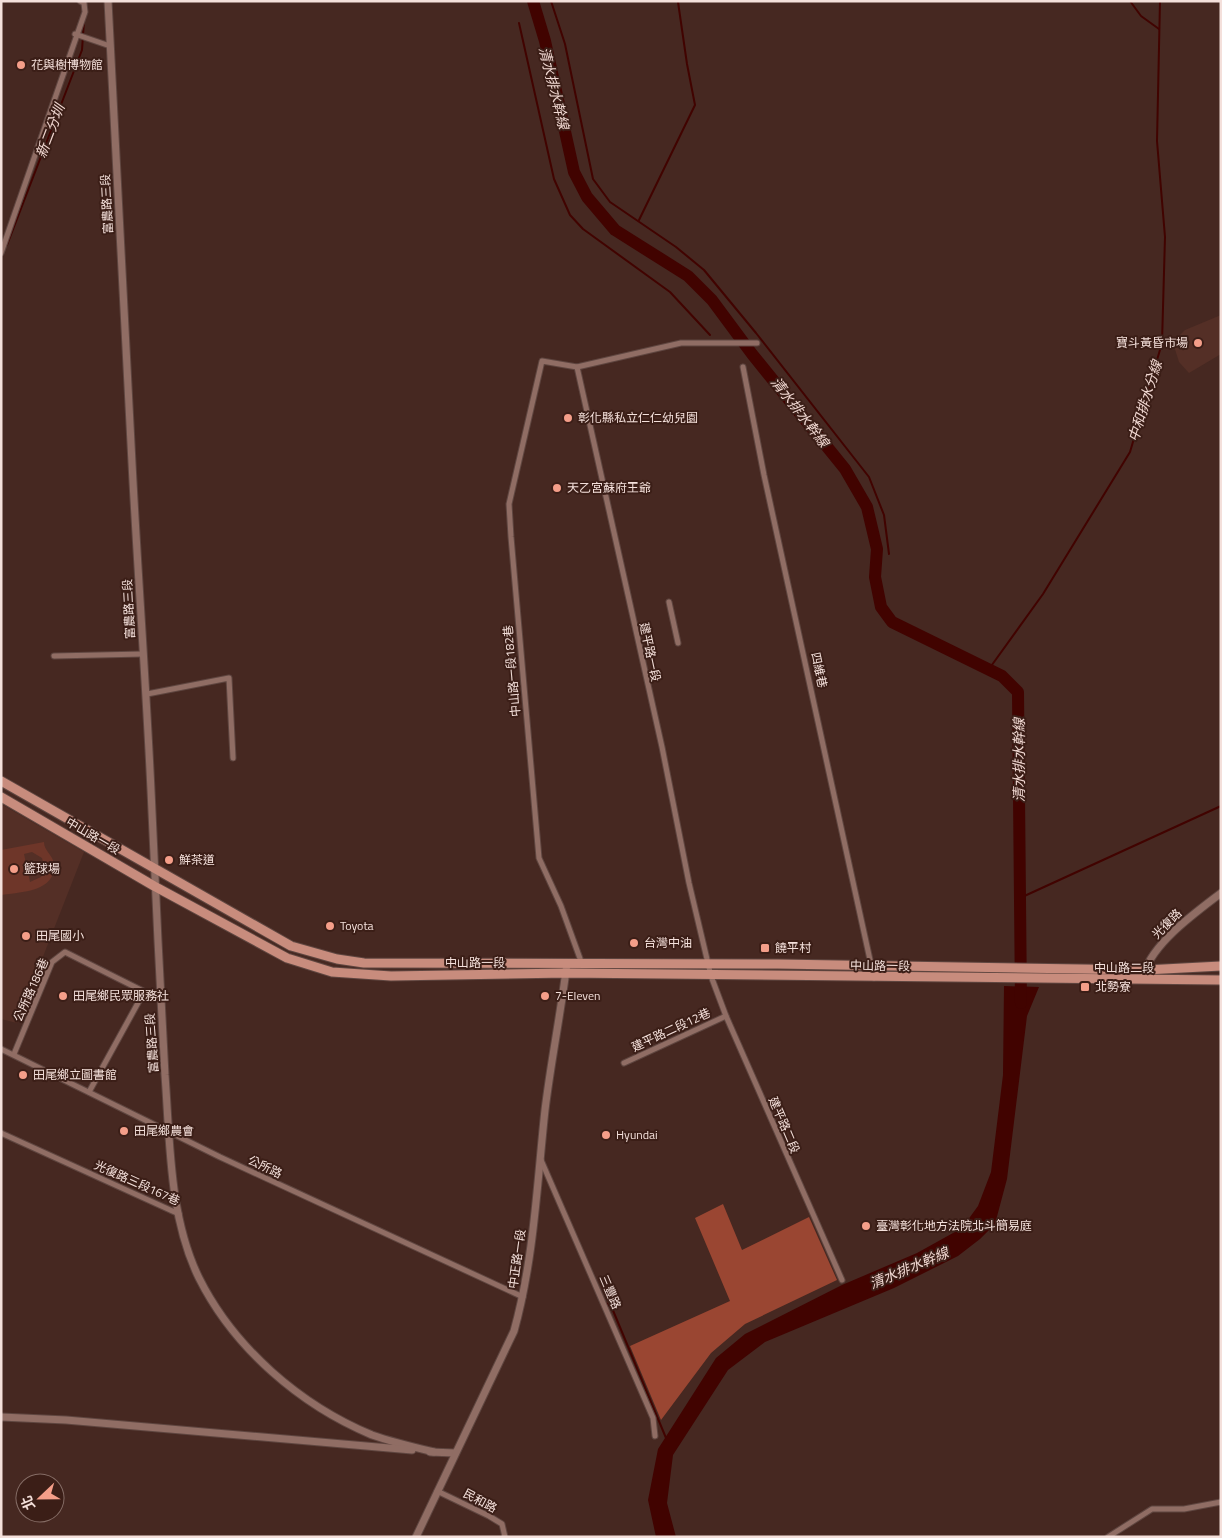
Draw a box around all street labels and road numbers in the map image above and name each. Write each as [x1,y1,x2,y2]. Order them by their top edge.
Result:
street label: 富農路三段 [95,174,118,234]
street label: 富農路三段 [117,579,140,639]
street label: 建平路一段 [635,621,666,683]
street label: 中山路一段182巷 [498,624,525,718]
street label: 四維巷 [806,650,833,689]
street label: 中山路一段 [63,812,124,859]
street label: 光復路 [1147,904,1186,943]
street label: 中山路一段 [445,953,505,972]
street label: 公所路186巷 [8,955,53,1025]
street label: 中山路一段 [850,955,910,976]
street label: 中山路二段 [1094,958,1154,977]
street label: 建平路二段12巷 [628,1003,714,1056]
street label: 富農路三段 [140,1012,163,1074]
street label: 建平路二段 [764,1093,805,1156]
street label: 公所路 [245,1150,286,1183]
street label: 光復路三段167巷 [91,1155,183,1210]
street label: 中正路一段 [503,1228,530,1290]
street label: 三豐路 [595,1272,626,1312]
street label: 民和路 [460,1484,501,1517]

